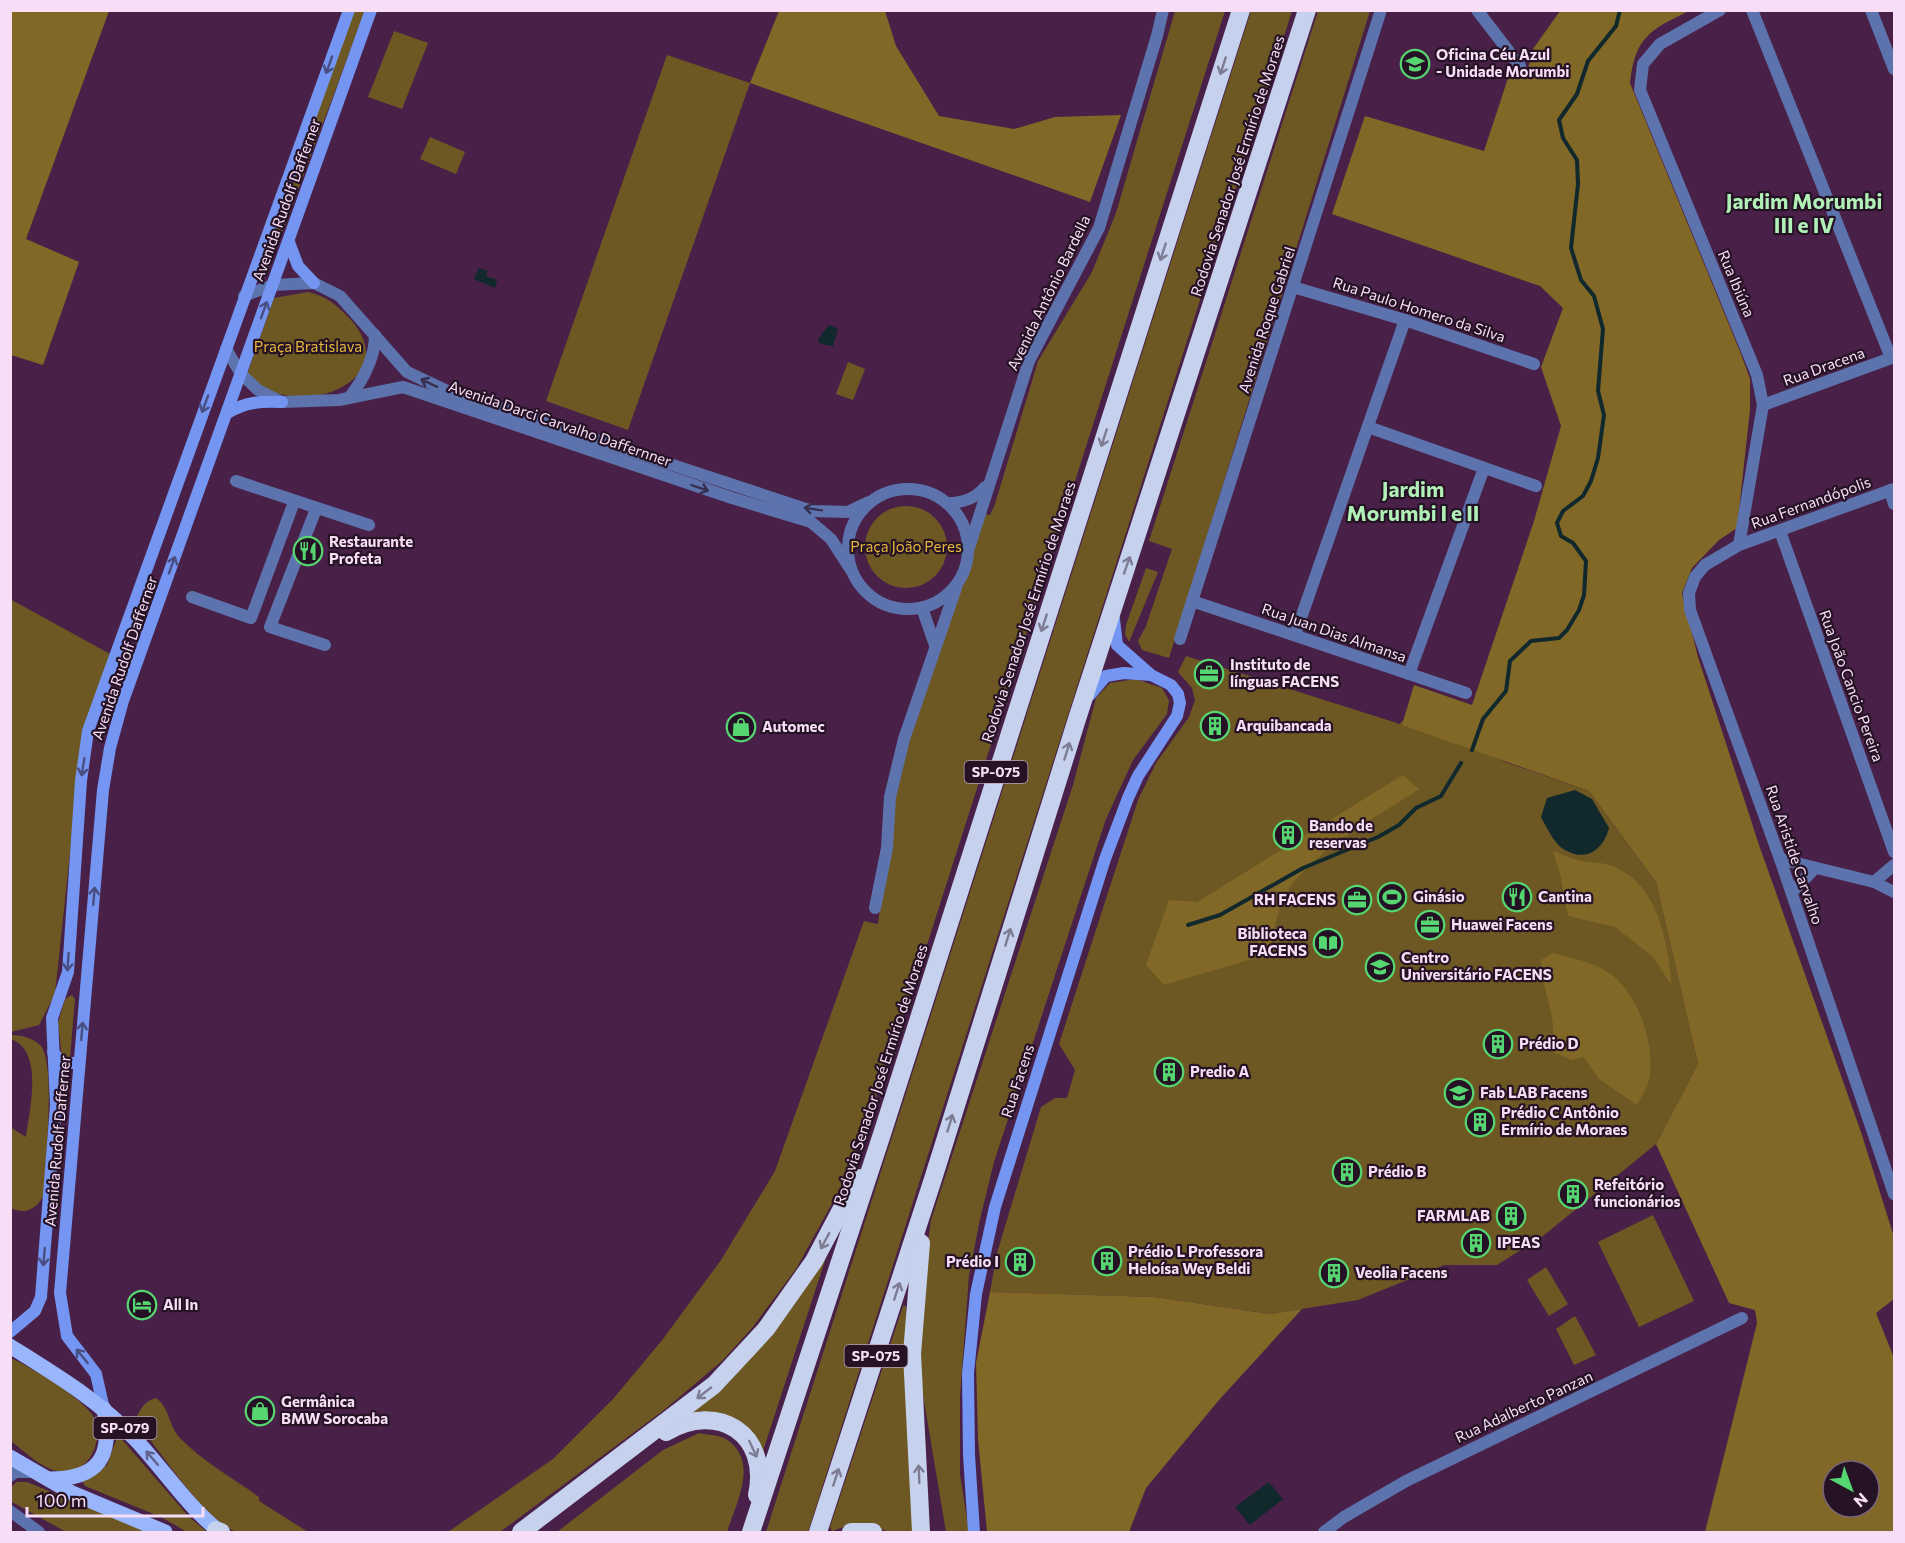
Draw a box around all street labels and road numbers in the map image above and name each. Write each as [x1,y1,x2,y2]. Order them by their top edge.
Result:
street label: Rodovia Senador José Ermírio de Moraes [1186,33,1288,298]
street label: Avenida Rudolf Dafferner [248,116,324,284]
street label: Avenida Antônio Bardella [1003,212,1094,373]
street label: Avenida Roque Gabriel [1234,244,1298,395]
street label: Rua Ibiúna [1715,248,1759,320]
street label: Rua Paulo Homero da Silva [1331,273,1508,345]
street label: Rua Dracena [1780,343,1867,389]
street label: Avenida Darci Carvalho Daffernner [447,376,674,470]
street label: Rua Fernandópolis [1748,472,1873,532]
street label: Rodovia Senador José Ermírio de Moraes [977,479,1079,744]
street label: Avenida Rudolf Dafferner [88,573,161,742]
street label: Rua Juan Dias Almansa [1260,599,1409,665]
street label: Rua João Cancio Pereira [1816,607,1888,764]
road number: SP-075 [964,761,1028,783]
street label: Rua Aristide Carvalho [1763,783,1827,927]
street label: Rodovia Senador José Ermírio de Moraes [829,942,931,1207]
street label: Rua Facens [997,1042,1037,1120]
street label: Avenida Rudolf Dafferner [41,1054,73,1227]
road number: SP-075 [844,1345,908,1367]
street label: Rua Adalberto Panzan [1452,1366,1595,1446]
road number: SP-079 [94,1417,156,1439]

